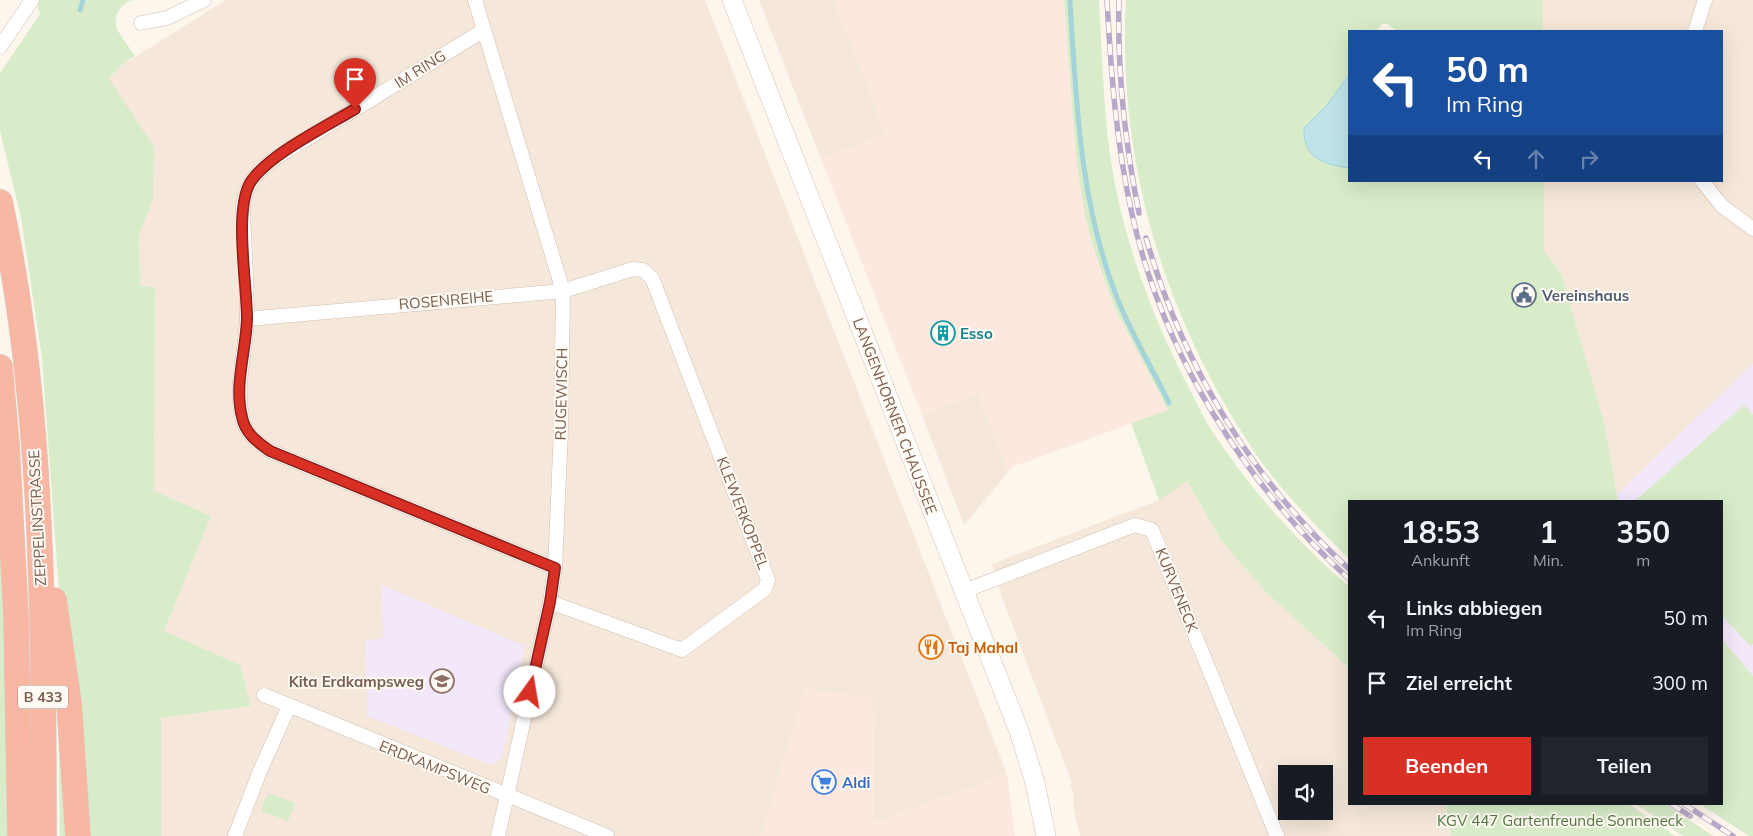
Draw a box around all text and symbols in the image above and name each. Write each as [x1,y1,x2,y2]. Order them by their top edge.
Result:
street label: IM RING [391,46,449,92]
text: 50 m [1446,47,1529,91]
icon: left [1363,50,1428,115]
pin [334,58,376,109]
icon: arrive [341,65,369,93]
text: Im Ring [1446,90,1523,118]
icon: left [1469,145,1497,173]
icon: ahead [1522,145,1550,173]
icon: right [1575,145,1603,173]
public building icon: Vereinshaus [1511,282,1537,308]
street label: ROSENREIHE [398,286,494,314]
place label: Vereinshaus [1541,286,1629,305]
street label: LANGENHORNER CHAUSSEE [849,315,941,517]
building icon: Esso [930,320,956,346]
place label: Esso [960,324,993,343]
street label: RUGEWISCH [551,347,571,441]
street label: ZEPPELINSTRASSE [24,449,50,587]
street label: KLEWERKOPPEL [713,454,773,572]
text: 18:53 [1401,513,1480,551]
text: 1 [1539,513,1557,551]
text: 350 [1616,513,1670,551]
street label: KURVENECK [1151,545,1203,636]
text: Ankunft [1411,550,1470,570]
text: Min. [1533,550,1563,570]
text: m [1636,550,1650,570]
text: Links abbiegen [1406,596,1543,620]
icon: left [1363,604,1391,632]
text: 50 m [1664,606,1708,630]
text: Im Ring [1406,620,1462,640]
restaurant icon: Taj Mahal [918,634,944,660]
place label: Taj Mahal [948,638,1018,657]
position arrow [503,665,555,717]
school or university icon: Kita Erdkampsweg [429,668,455,694]
icon: arrive [1363,669,1391,697]
text: Ziel erreicht [1406,671,1512,695]
text: 300 m [1652,671,1708,695]
place label: Kita Erdkampsweg [289,672,424,691]
road number: B 433 [18,686,68,709]
street label: ERDKAMPSWEG [376,736,494,798]
button: Beenden [1363,737,1531,795]
button: Teilen [1541,737,1708,795]
map controls [1278,765,1333,820]
button: sound [1278,765,1333,820]
supermarket icon: Aldi [811,769,837,795]
place label: Aldi [842,773,870,792]
park label: KGV 447 Gartenfreunde Sonneneck [1437,811,1683,830]

